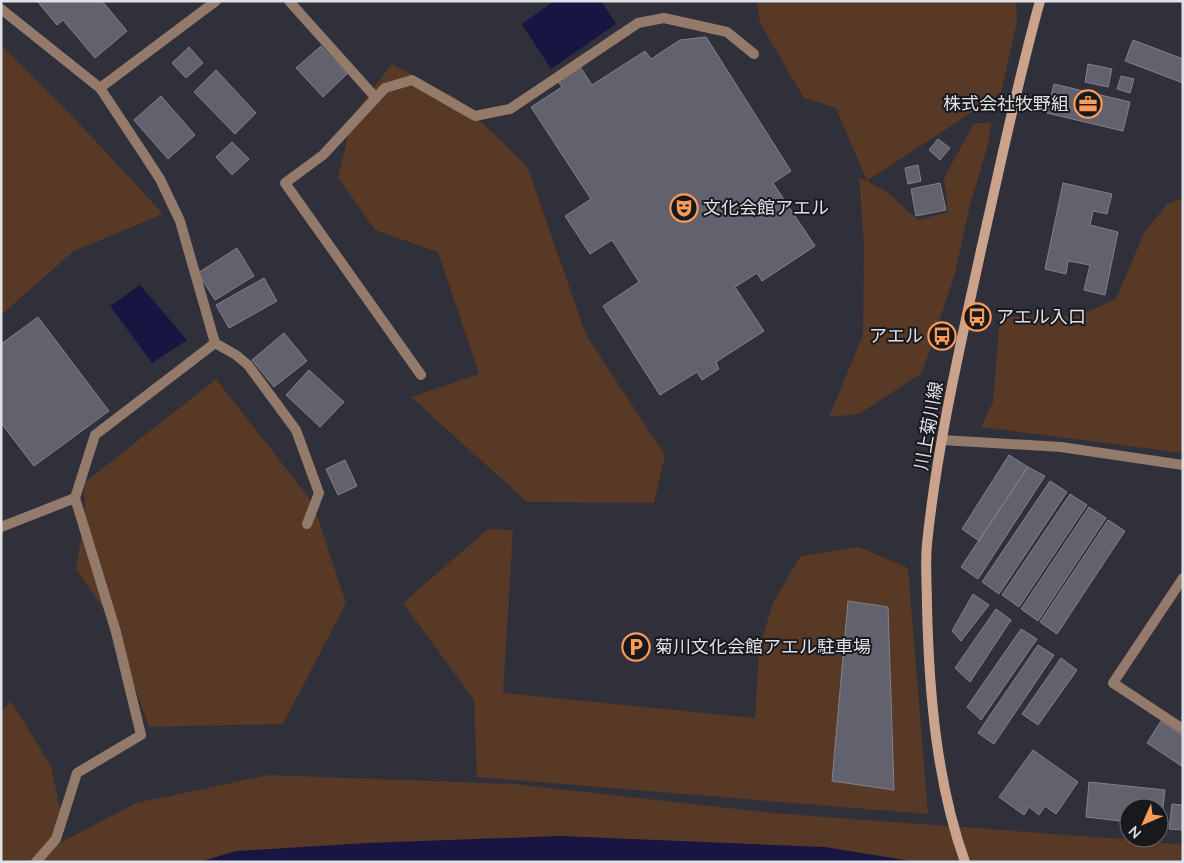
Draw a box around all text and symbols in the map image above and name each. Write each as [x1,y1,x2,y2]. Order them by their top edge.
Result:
office icon: 株式会社牧野組 [1073,89,1103,119]
place label: 株式会社牧野組 [943,92,1069,114]
theatre icon: 文化会館アエル [669,193,699,223]
place label: 文化会館アエル [703,196,829,218]
bus stop icon: アエル入口 [962,302,992,332]
place label: アエル入口 [996,305,1086,327]
bus stop icon: アエル [927,321,957,351]
place label: アエル [869,324,923,346]
street label: 川上菊川線 [909,380,947,472]
parking icon: 菊川文化会館アエル駐車場 [621,632,651,662]
place label: 菊川文化会館アエル駐車場 [655,635,871,657]
north arrow [1119,798,1169,848]
text: N [1125,823,1144,842]

